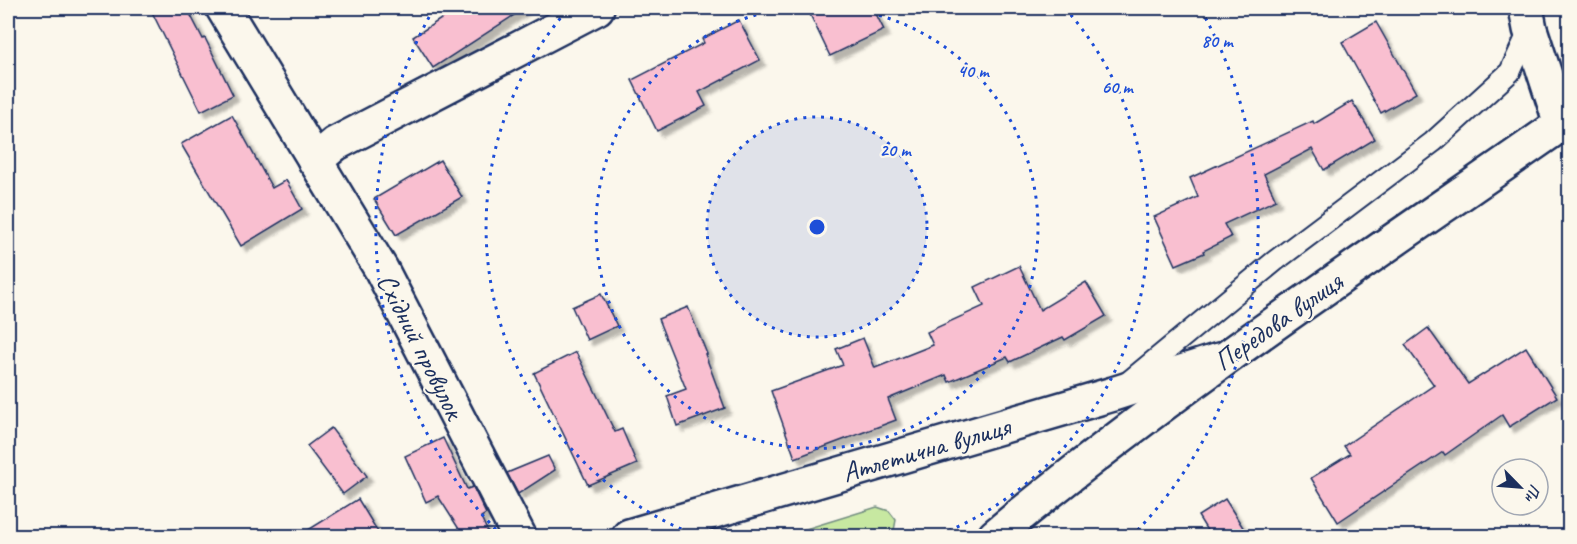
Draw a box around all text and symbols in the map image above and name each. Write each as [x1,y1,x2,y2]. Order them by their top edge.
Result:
text: 80 m [1202,30,1234,52]
text: 40 m [958,60,990,82]
text: 60 m [1101,76,1134,98]
text: 20 m [880,139,912,161]
centre of rings [807,217,827,237]
street label: Передова вулиця [1207,263,1350,378]
street label: Східний провулок [369,268,474,427]
street label: Атлетична вулиця [838,408,1016,490]
north arrow [1490,457,1550,517]
text: Пн [1520,481,1545,506]

